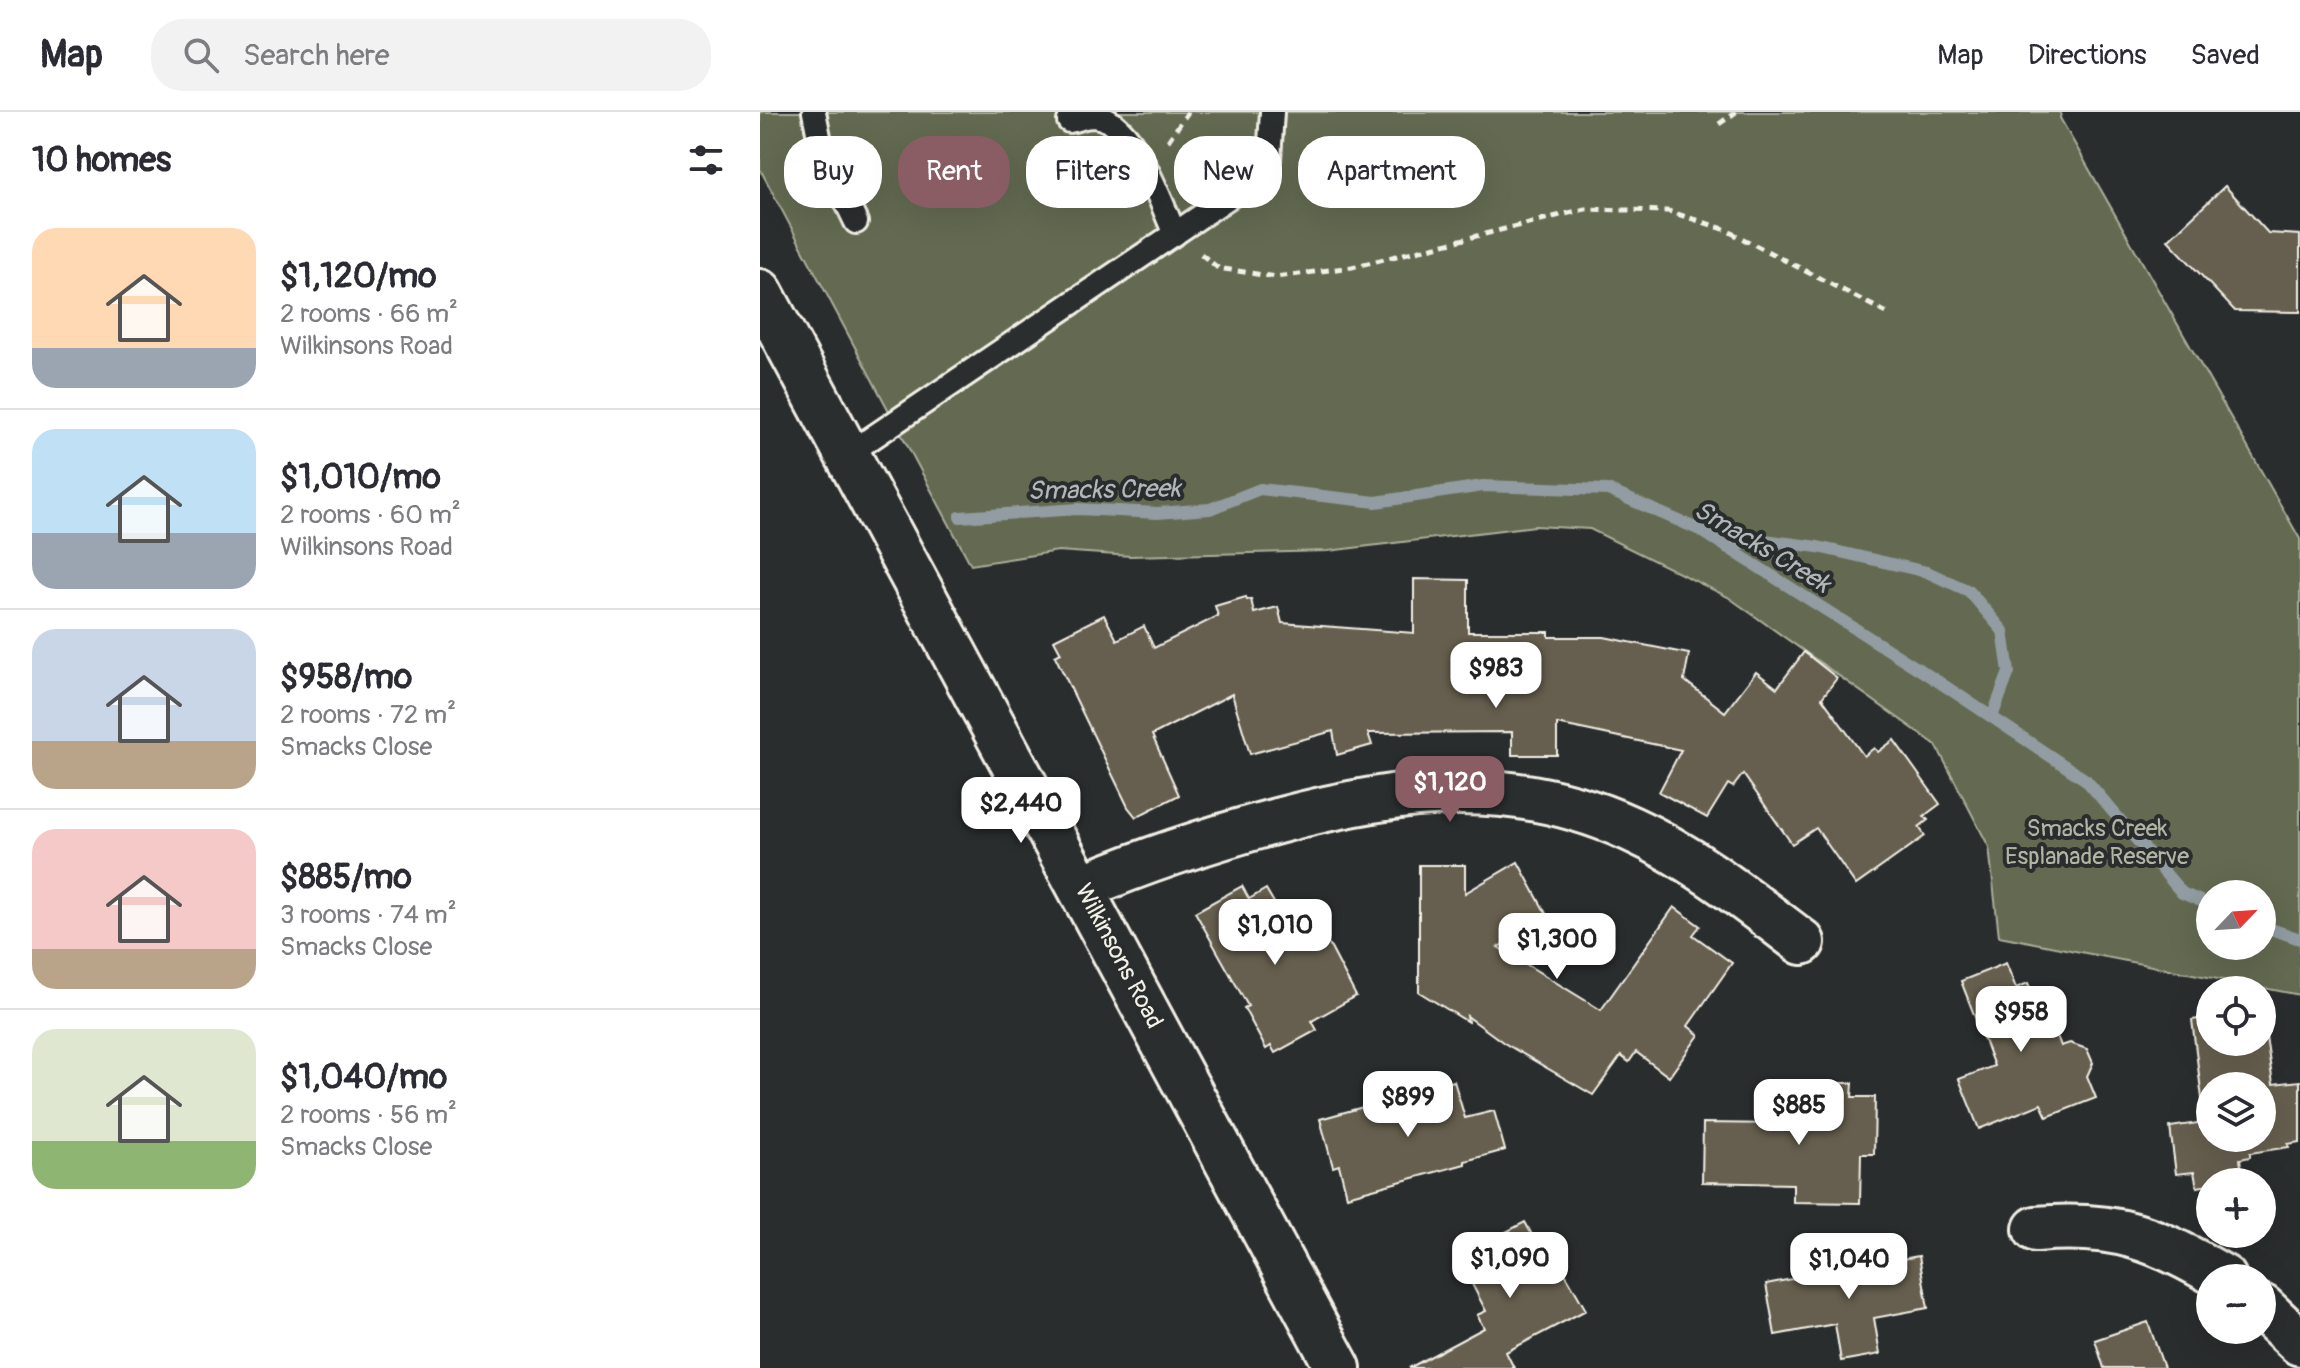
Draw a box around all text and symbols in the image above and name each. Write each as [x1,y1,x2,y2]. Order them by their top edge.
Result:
search box [151,19,711,91]
text: Map [40,31,103,79]
icon: search [179,33,223,77]
text: Search here [243,37,390,74]
text: Map [1937,38,1984,73]
text: Directions [2028,38,2147,73]
text: Saved [2191,38,2260,73]
chip: Buy [784,136,882,208]
chip: Rent [898,136,1010,208]
chip: Filters [1026,136,1158,208]
chip: New [1174,136,1282,208]
chip: Apartment [1298,136,1485,208]
icon: filters [684,138,728,182]
text: 10 homes [32,139,171,182]
text: $1,120/mo [280,255,437,298]
icon: home [96,260,192,356]
text: 2 rooms · 66 m² [280,298,458,330]
text: Wilkinsons Road [280,330,453,362]
text: $1,010/mo [280,456,441,499]
icon: home [96,461,192,557]
water label: Smacks Creek [1027,473,1183,507]
water label: Smacks Creek [1688,494,1838,601]
text: 2 rooms · 60 m² [280,499,461,531]
text: Wilkinsons Road [280,531,453,563]
pin: $983 [1449,642,1543,710]
text: $983 [1468,652,1524,684]
text: $958/mo [280,656,412,699]
icon: home [96,661,192,757]
text: 2 rooms · 72 m² [280,699,456,731]
text: Smacks Close [280,731,432,763]
pin: $1,120 [1385,756,1515,824]
text: $1,120 [1413,766,1487,798]
pin: $2,440 [956,777,1086,845]
text: $2,440 [979,787,1063,819]
park label: Smacks Creek Esplanade Reserve [2005,814,2189,871]
text: $885/mo [280,856,412,899]
icon: home [96,861,192,957]
street label: Wilkinsons Road [1069,879,1169,1033]
north arrow [2196,880,2276,960]
map controls [2196,880,2276,1344]
text: 3 rooms · 74 m² [280,899,457,931]
pin: $1,010 [1210,899,1340,967]
text: $1,010 [1237,909,1313,941]
pin: $1,300 [1492,913,1622,981]
text: $1,300 [1517,923,1597,955]
text: Smacks Close [280,931,432,963]
button: locate [2196,976,2276,1056]
pin: $958 [1974,986,2068,1054]
text: $958 [1994,996,2048,1028]
text: $1,040/mo [280,1056,447,1099]
icon: home [96,1061,192,1157]
pin: $899 [1361,1071,1455,1139]
button: layers [2196,1072,2276,1152]
pin: $885 [1752,1079,1846,1147]
text: $899 [1381,1081,1435,1113]
text: $885 [1772,1089,1826,1121]
text: 2 rooms · 56 m² [280,1099,457,1131]
text: Smacks Close [280,1131,432,1163]
button: + [2196,1168,2276,1248]
pin: $1,090 [1445,1232,1575,1300]
pin: $1,040 [1784,1233,1914,1301]
text: $1,090 [1470,1242,1550,1274]
text: $1,040 [1808,1243,1890,1275]
button: − [2196,1264,2276,1344]

